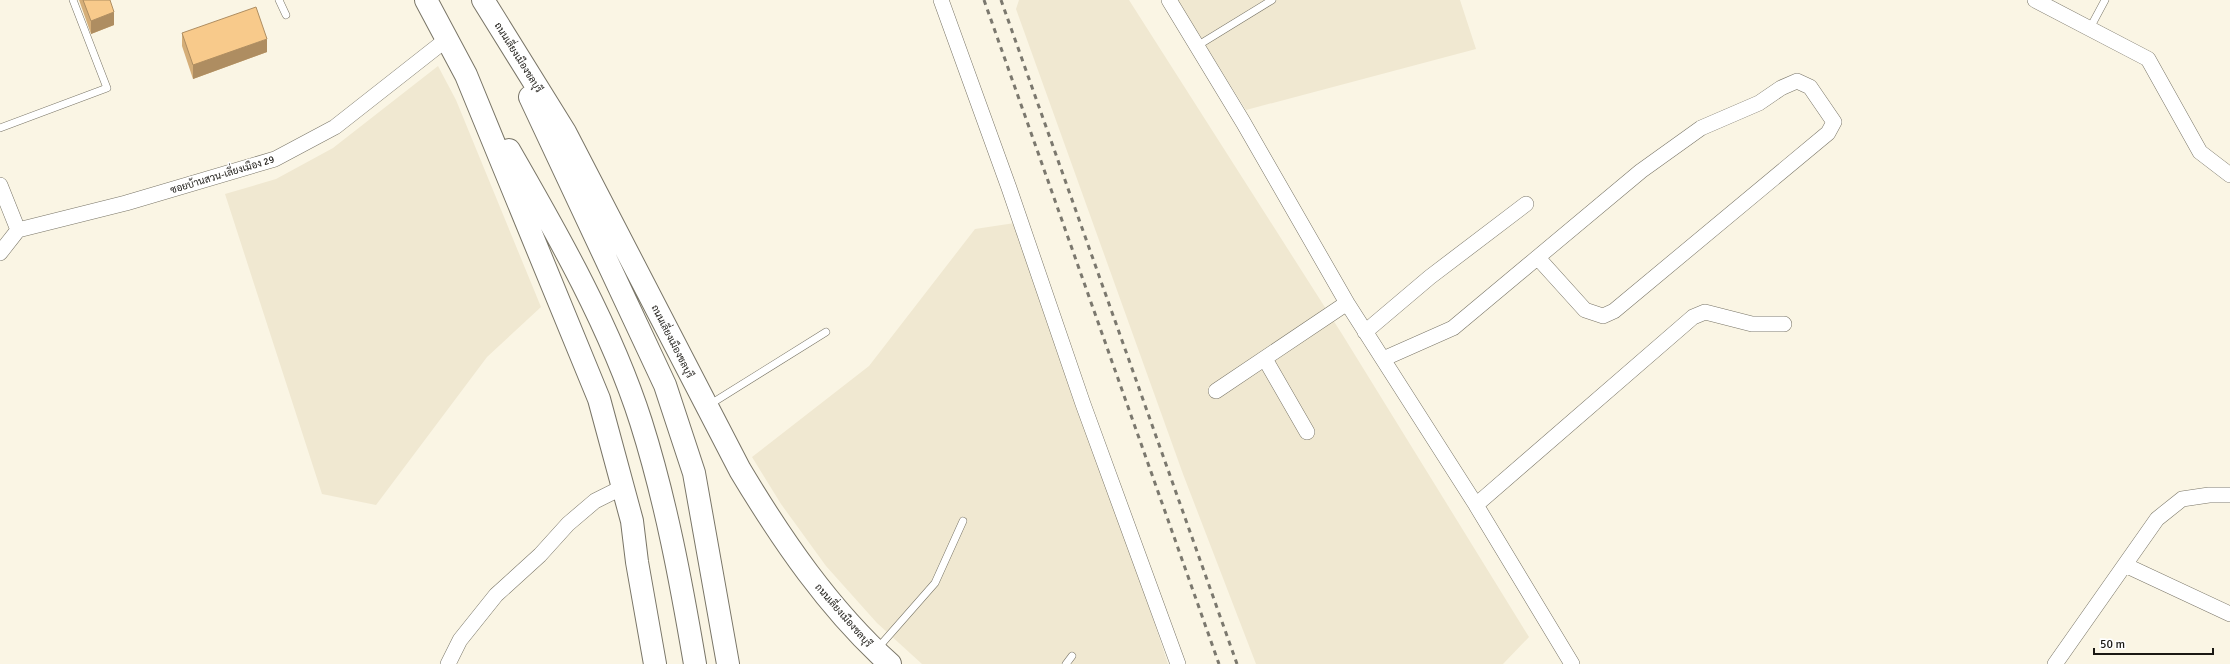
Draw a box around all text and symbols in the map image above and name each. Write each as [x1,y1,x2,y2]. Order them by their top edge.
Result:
street label: ถนนเลี่ยงเมืองชลบุรี [491,19,547,96]
street label: ซอยบ้านสวน-เลี่ยงเมือง 29 [168,151,276,196]
street label: ถนนเลี่ยงเมืองชลบุรี [648,301,698,381]
street label: ถนนเลี่ยงเมืองชลบุรี [812,579,877,651]
scale bar [2094,630,2213,656]
text: 50 m [2100,637,2125,652]

